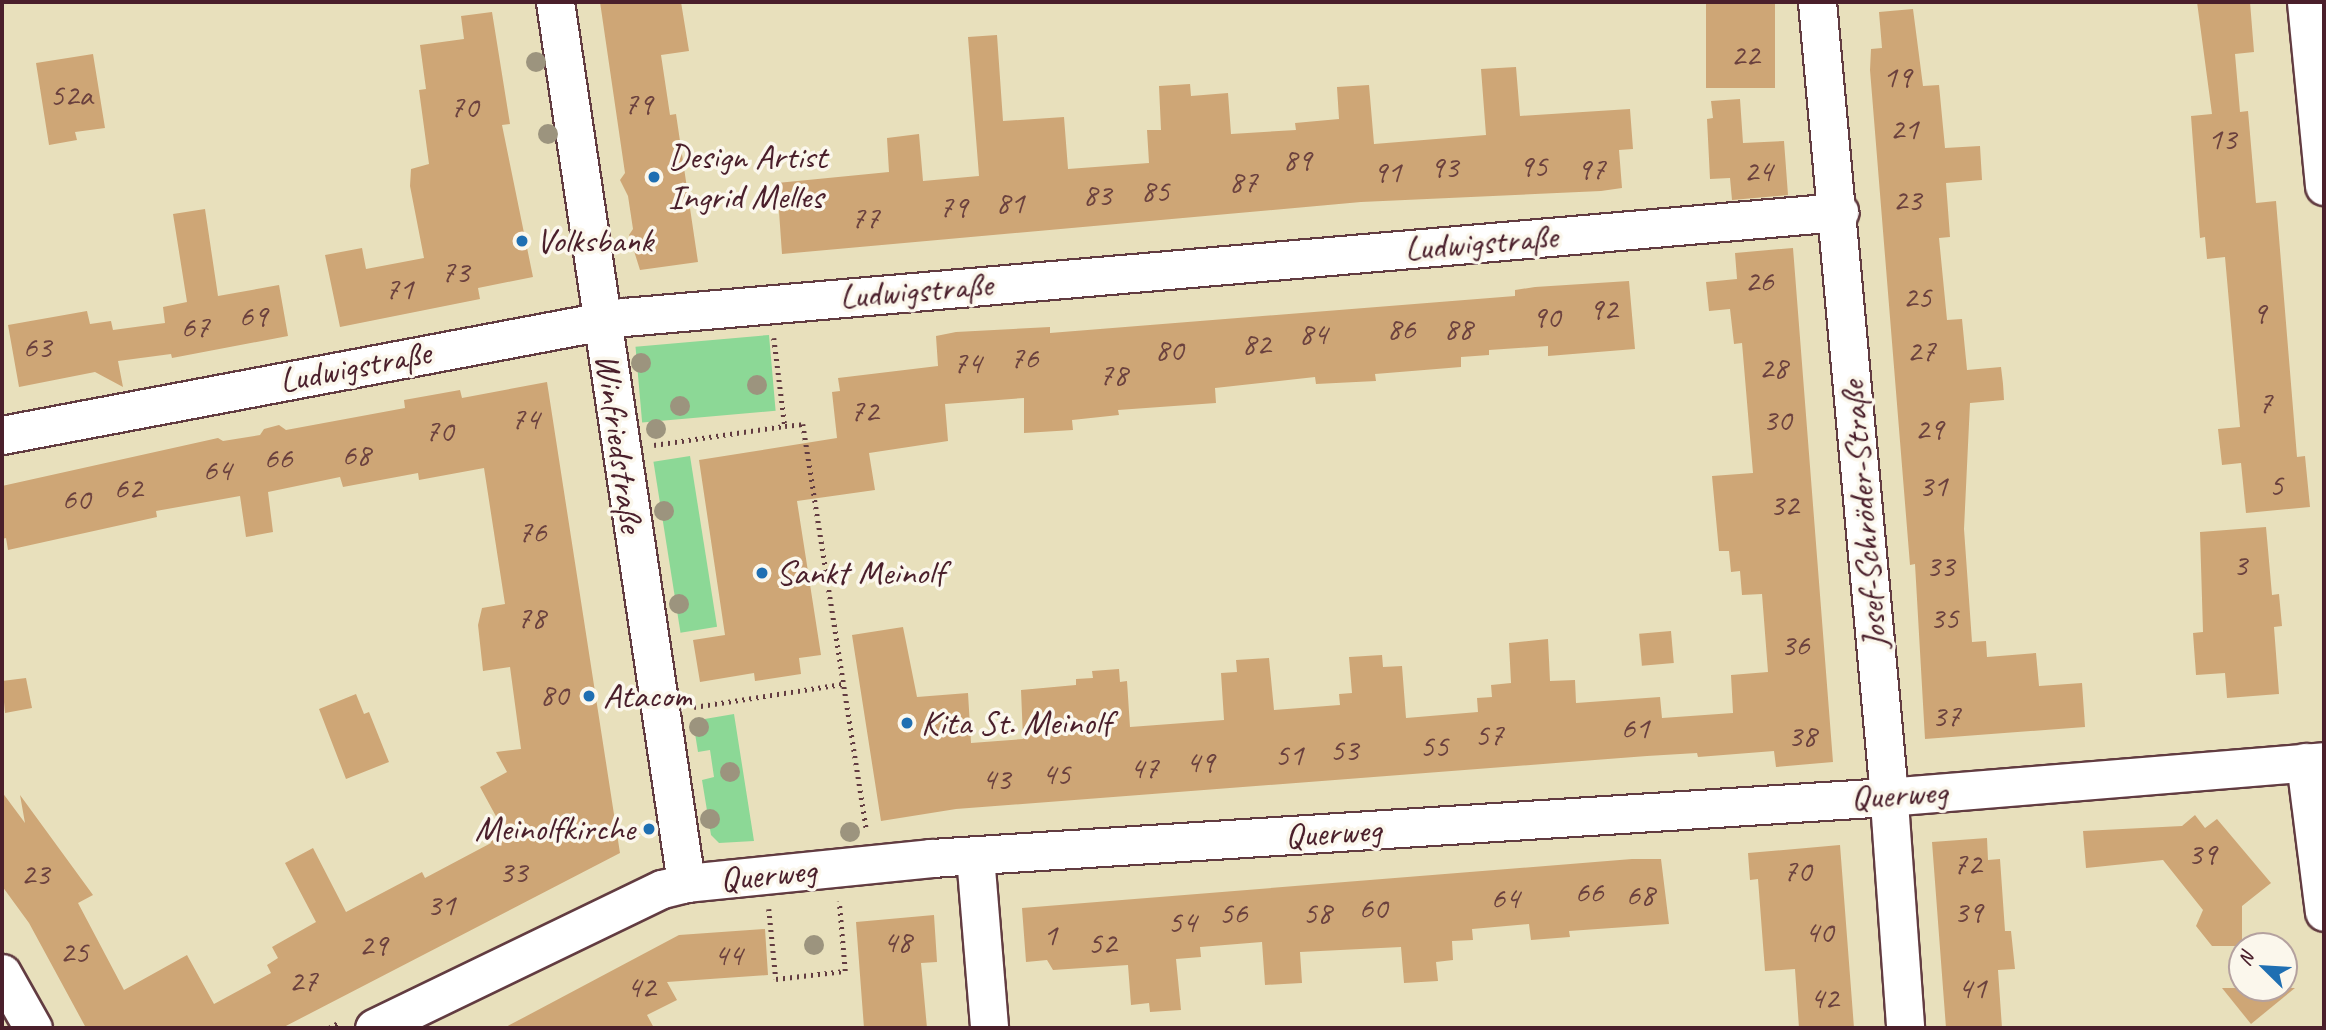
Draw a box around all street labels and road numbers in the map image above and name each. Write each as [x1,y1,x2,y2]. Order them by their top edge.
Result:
street label: Ludwigstraße [1403,215,1559,271]
street label: Ludwigstraße [838,263,994,319]
street label: Ludwigstraße [276,332,434,402]
street label: Winfriedstraße [586,351,652,535]
street label: Josef-Schröder-Straße [1831,379,1897,651]
street label: Querweg [1849,771,1949,819]
street label: Querweg [1283,809,1383,857]
street label: Querweg [718,849,818,901]

